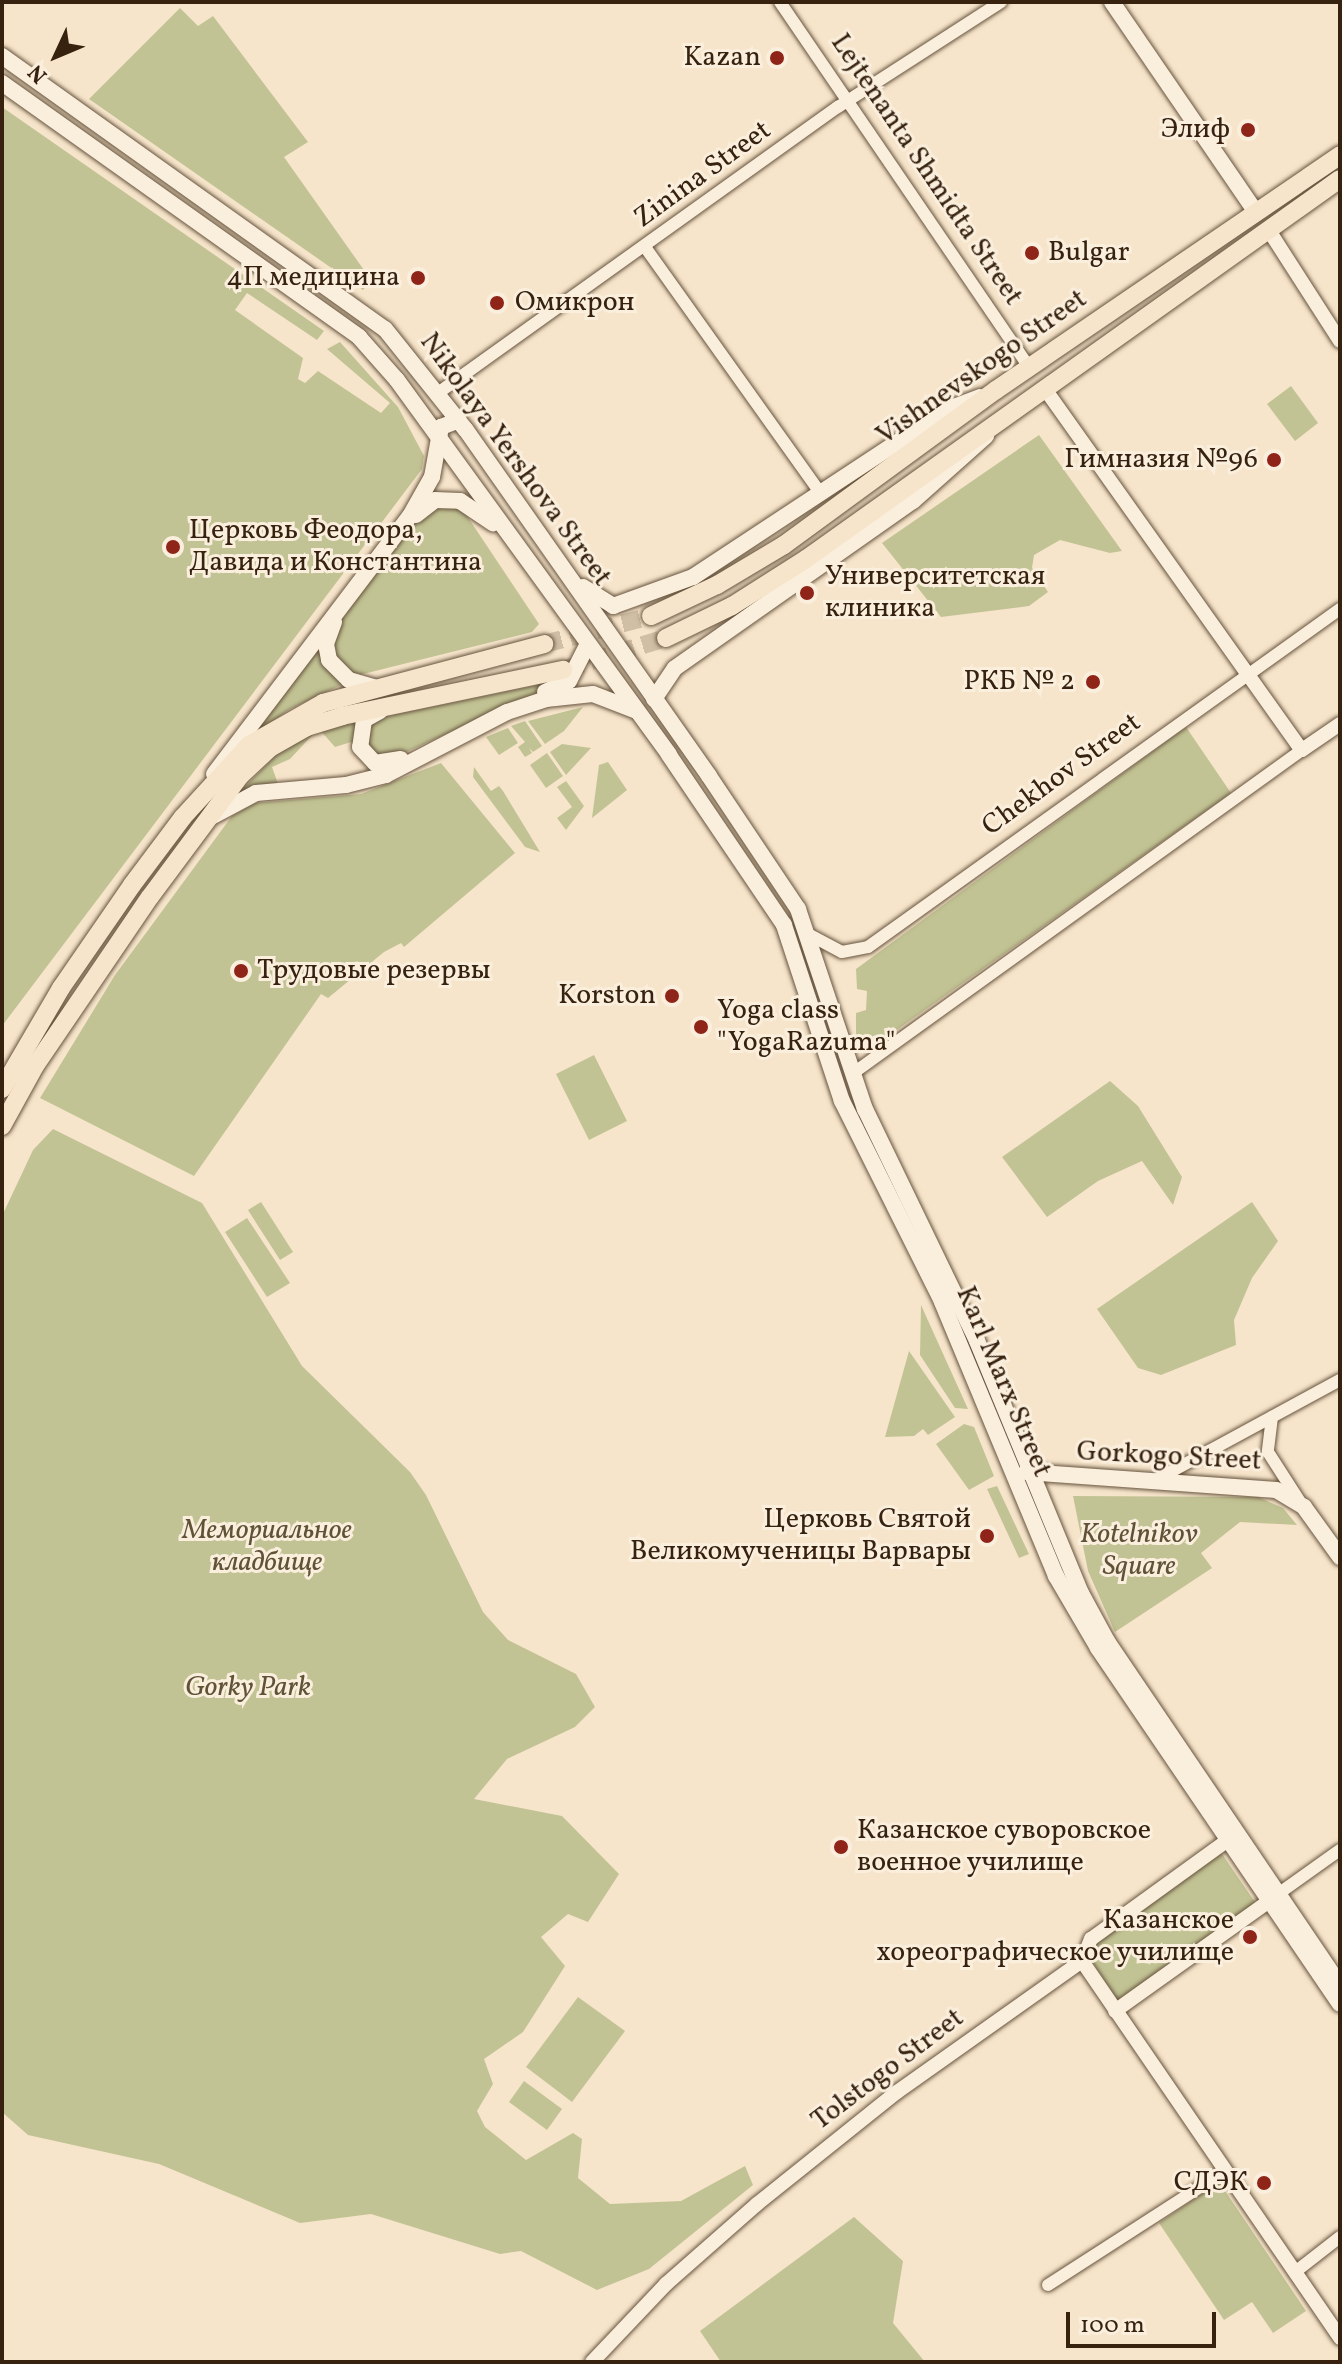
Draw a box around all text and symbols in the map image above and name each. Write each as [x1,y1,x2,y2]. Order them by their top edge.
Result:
north arrow [16,16,96,96]
street label: Lejtenanta Shmidta Street [823,28,1029,312]
place label: Kazan [683,41,761,75]
marker: Kazan [768,49,786,67]
text: N [22,57,55,90]
place label: Элиф [1161,113,1230,147]
street label: Zinina Street [628,114,778,236]
marker: Элиф [1237,119,1259,141]
place label: Bulgar [1048,236,1130,270]
marker: Bulgar [1023,244,1041,262]
place label: 4П медицина [226,261,400,295]
marker: 4П медицина [407,267,429,289]
street label: Vishnevskogo Street [870,283,1094,453]
place label: Омикрон [515,286,635,320]
marker: Омикрон [486,292,508,314]
street label: Nikolaya Yershova Street [411,326,619,594]
place label: Гимназия №96 [1064,443,1258,477]
marker: Гимназия №96 [1265,451,1283,469]
place label: Церковь Феодора, Давида и Константина [189,514,482,580]
marker: Церковь Феодора, Давида и Константина [164,538,182,556]
place label: Университетская клиника [825,560,1045,626]
marker: Университетская клиника [796,582,818,604]
place label: РКБ № 2 [964,665,1075,699]
marker: РКБ № 2 [1082,671,1104,693]
street label: Chekhov Street [976,706,1148,844]
place label: Трудовые резервы [257,954,491,988]
marker: Трудовые резервы [232,962,250,980]
place label: Korston [558,979,656,1013]
marker: Korston [663,987,681,1005]
place label: Yoga class "YogaRazuma" [717,994,895,1060]
marker: Yoga class "YogaRazuma" [692,1018,710,1036]
street label: Karl Marx Street [948,1282,1058,1482]
street label: Gorkogo Street [1076,1435,1262,1479]
place label: Церковь Святой Великомученицы Варвары [630,1503,971,1569]
park label: Мемориальное кладбище [182,1514,352,1580]
park label: Kotelnikov Square [1080,1518,1198,1584]
marker: Церковь Святой Великомученицы Варвары [978,1527,996,1545]
park label: Gorky Park [185,1671,311,1705]
place label: Казанское суворовское военное училище [857,1814,1151,1880]
marker: Казанское суворовское военное училище [832,1838,850,1856]
place label: Казанское хореографическое училище [875,1904,1234,1970]
marker: Казанское хореографическое училище [1241,1928,1259,1946]
street label: Tolstogo Street [805,2002,971,2138]
place label: СДЭК [1174,2166,1248,2200]
marker: СДЭК [1255,2174,1273,2192]
scale bar [1070,2296,1220,2346]
text: 100 m [1080,2309,1145,2343]

